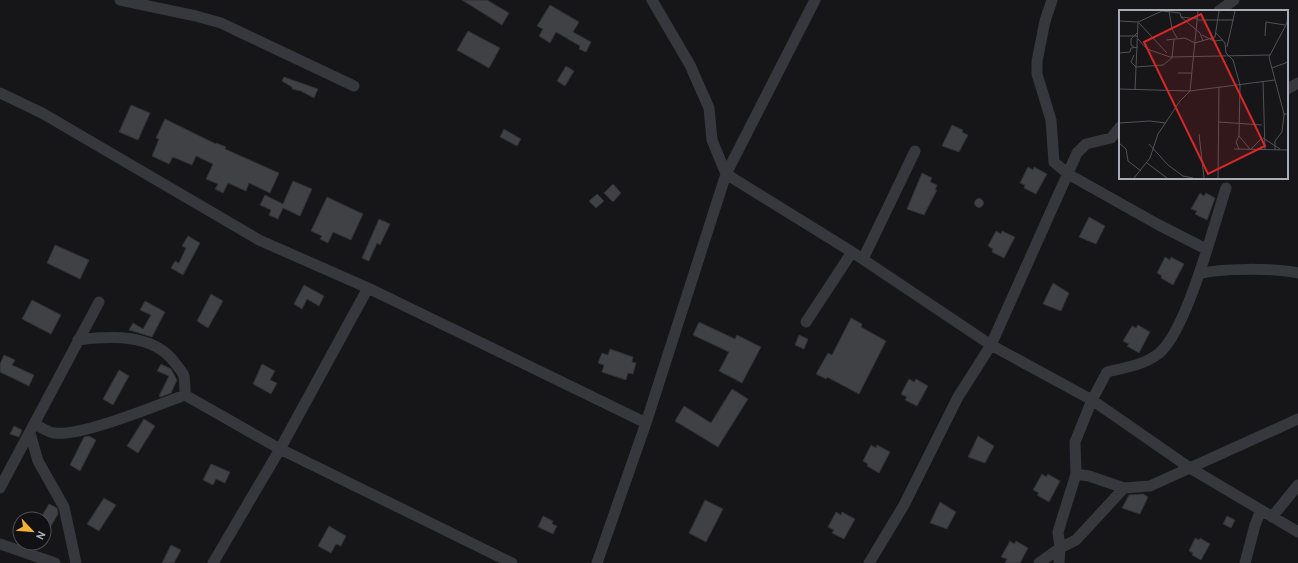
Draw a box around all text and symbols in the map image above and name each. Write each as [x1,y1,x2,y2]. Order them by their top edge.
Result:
inset map [1119,10,1288,179]
north arrow [12,511,52,551]
text: N [33,529,49,542]

